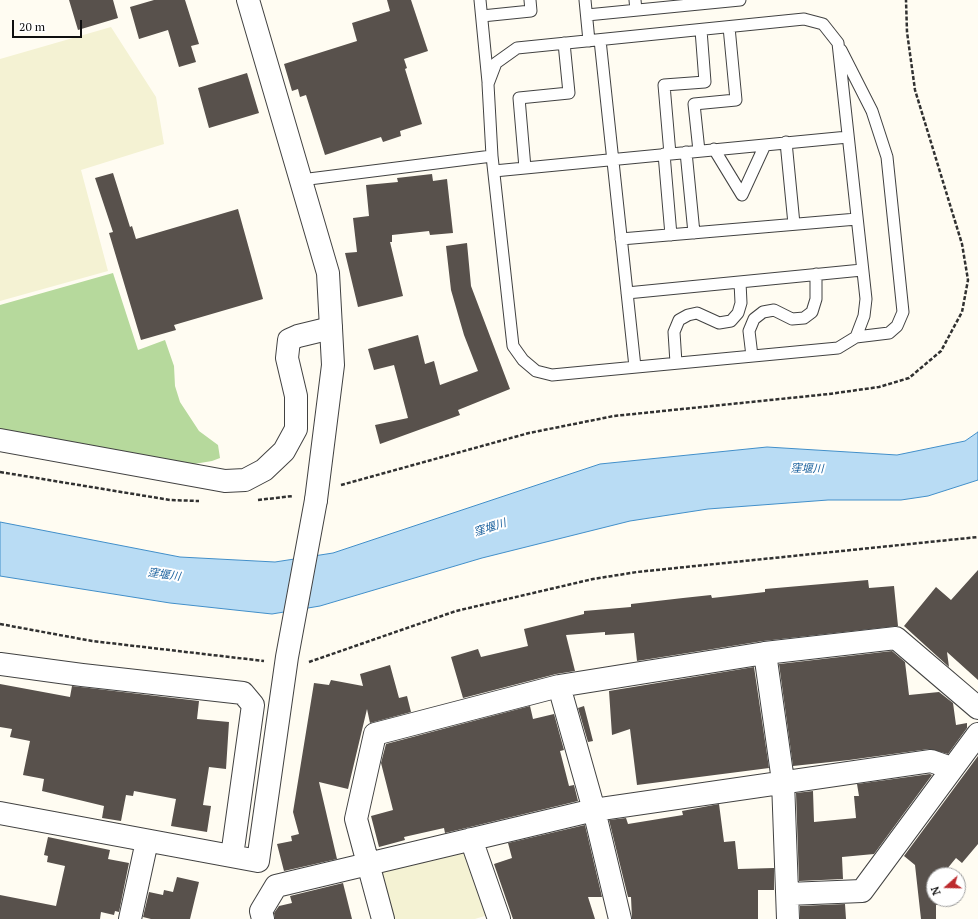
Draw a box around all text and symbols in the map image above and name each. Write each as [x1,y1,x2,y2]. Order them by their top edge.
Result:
scale bar [14,12,84,38]
text: 20 m [19,19,45,34]
water label: 窪堰川 [790,462,824,476]
water label: 窪堰川 [472,517,508,539]
water label: 窪堰川 [147,566,181,584]
north arrow [926,867,966,907]
text: N [928,884,944,897]

